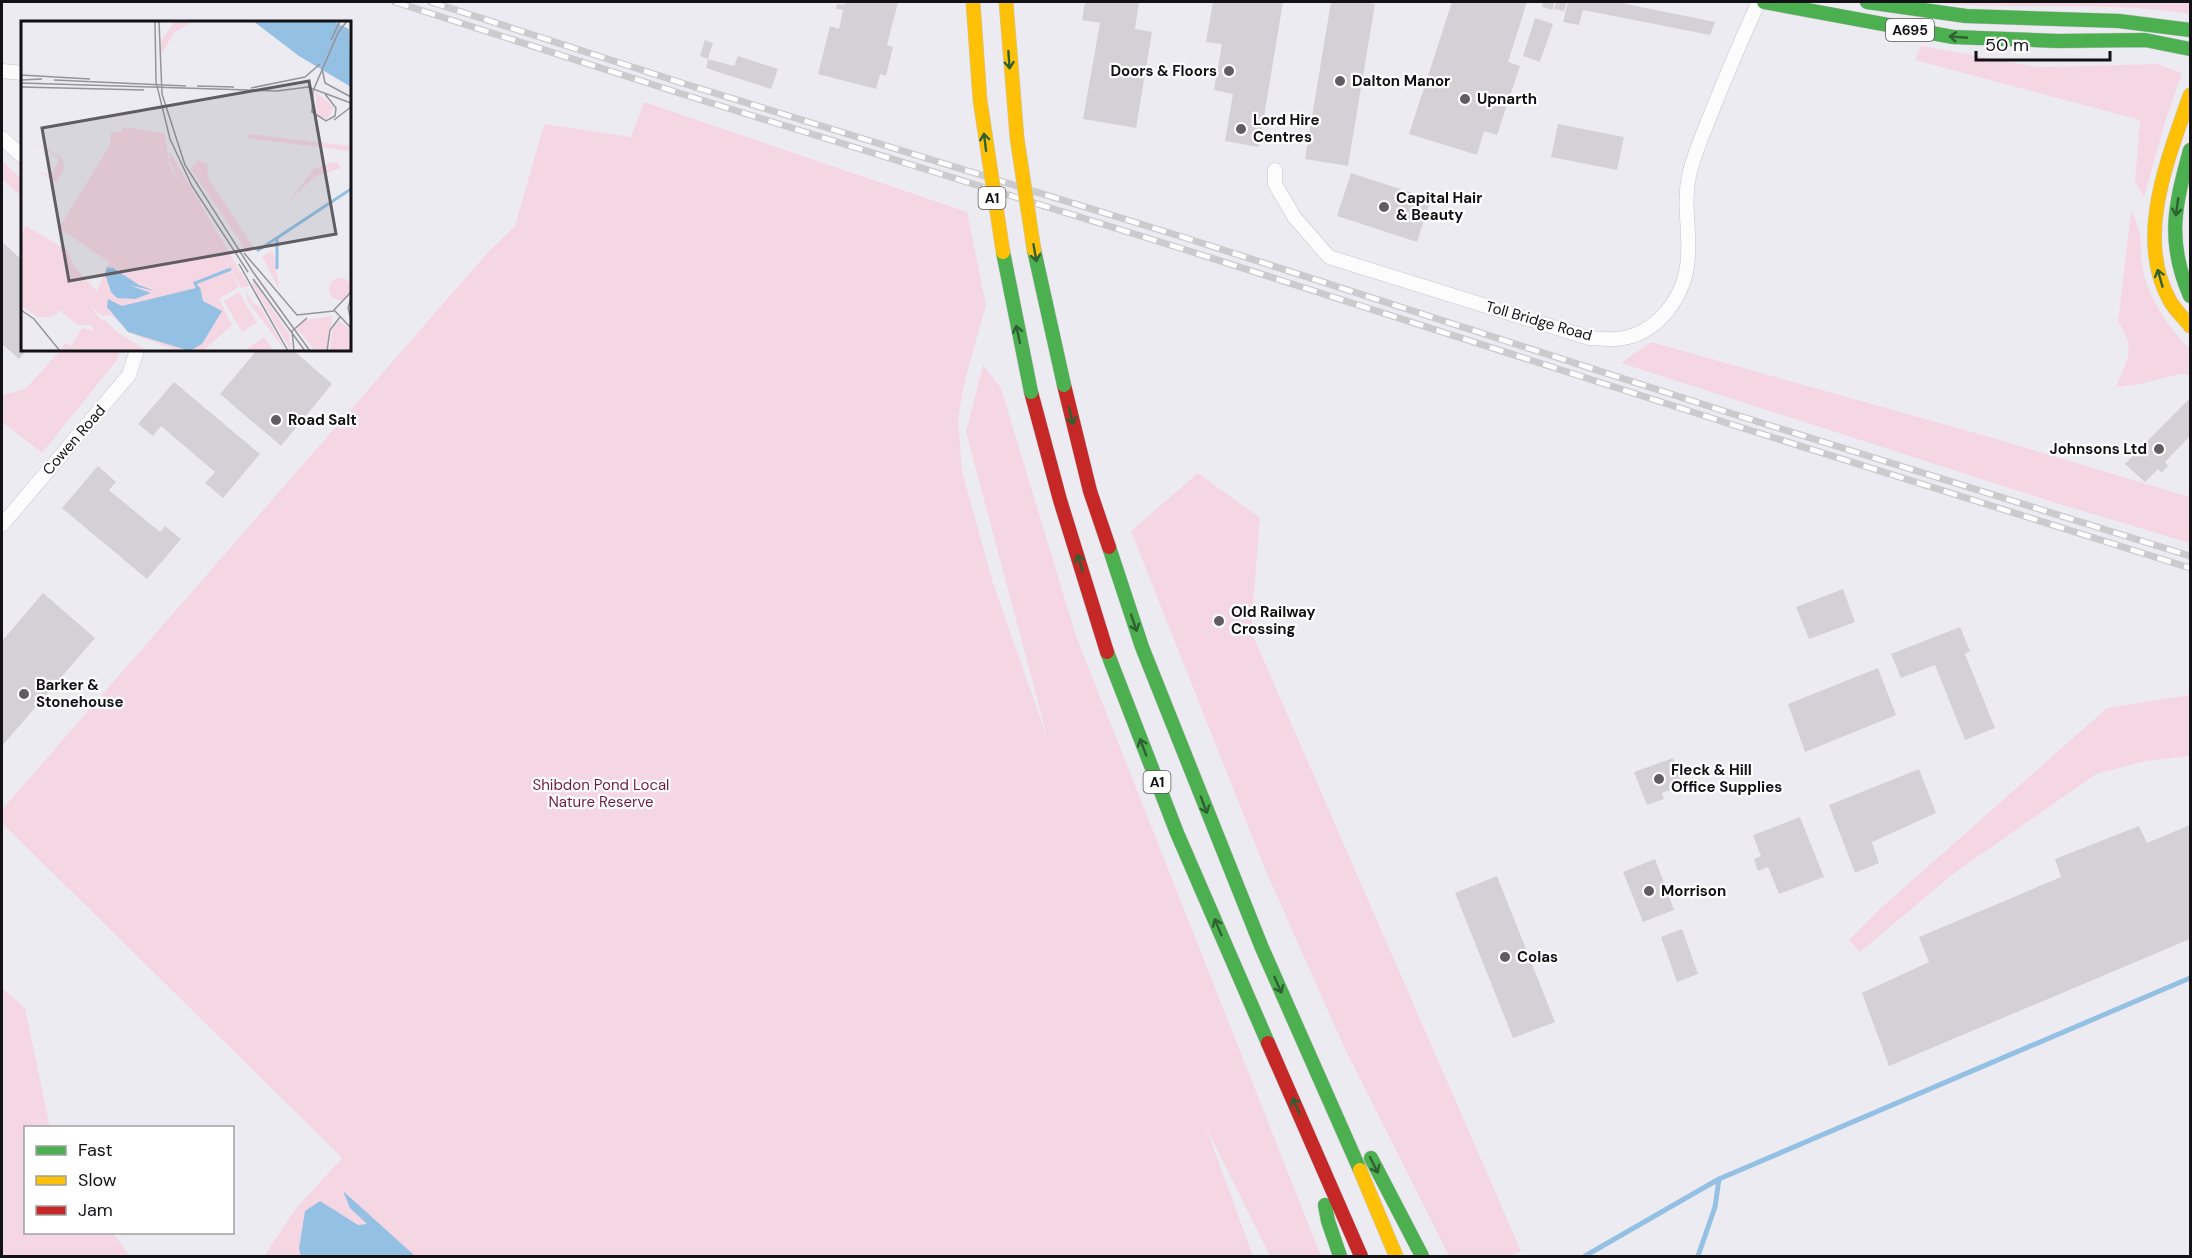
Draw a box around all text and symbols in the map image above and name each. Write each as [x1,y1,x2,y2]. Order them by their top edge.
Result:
road number: A695 [1886,19,1934,41]
inset map [21,21,351,351]
scale bar [1976,24,2110,62]
one-way arrow [1948,31,1968,42]
text: 50 m [1985,33,2029,57]
one-way arrow [1003,49,1014,69]
place label: Doors & Floors [1110,61,1217,81]
marker: Doors & Floors [1222,64,1236,78]
place label: Dalton Manor [1352,71,1450,91]
marker: Dalton Manor [1333,74,1347,88]
place label: Upnarth [1477,89,1537,109]
marker: Upnarth [1458,92,1472,106]
place label: Lord Hire Centres [1253,110,1319,147]
marker: Lord Hire Centres [1234,122,1248,136]
one-way arrow [979,133,990,153]
road number: A1 [978,187,1006,209]
place label: Capital Hair & Beauty [1396,188,1482,225]
one-way arrow [2171,196,2182,216]
marker: Capital Hair & Beauty [1377,200,1391,214]
one-way arrow [1030,243,1041,262]
one-way arrow [2154,269,2165,288]
street label: Toll Bridge Road [1483,296,1595,346]
one-way arrow [1012,325,1024,344]
street label: Cowen Road [38,401,110,479]
one-way arrow [1066,406,1078,425]
place label: Road Salt [288,410,357,430]
marker: Road Salt [269,413,283,427]
place label: Johnsons Ltd [2050,439,2147,459]
marker: Johnsons Ltd [2152,442,2166,456]
one-way arrow [1074,554,1085,573]
place label: Old Railway Crossing [1231,602,1316,639]
one-way arrow [1129,613,1140,632]
marker: Old Railway Crossing [1212,614,1226,628]
place label: Barker & Stonehouse [36,675,123,712]
marker: Barker & Stonehouse [17,687,31,701]
one-way arrow [1137,738,1148,757]
place label: Fleck & Hill Office Supplies [1671,760,1782,797]
road number: A1 [1144,771,1170,793]
marker: Fleck & Hill Office Supplies [1652,772,1666,786]
park label: Shibdon Pond Local Nature Reserve [533,775,669,812]
one-way arrow [1199,795,1210,813]
place label: Morrison [1661,881,1726,901]
marker: Morrison [1642,884,1656,898]
one-way arrow [1212,919,1223,937]
place label: Colas [1517,947,1558,967]
marker: Colas [1498,950,1512,964]
one-way arrow [1273,975,1285,993]
one-way arrow [1289,1098,1301,1116]
legend [24,1126,234,1234]
text: Fast [78,1138,113,1162]
one-way arrow [1369,1155,1380,1173]
text: Slow [78,1168,117,1192]
text: Jam [78,1198,113,1222]

